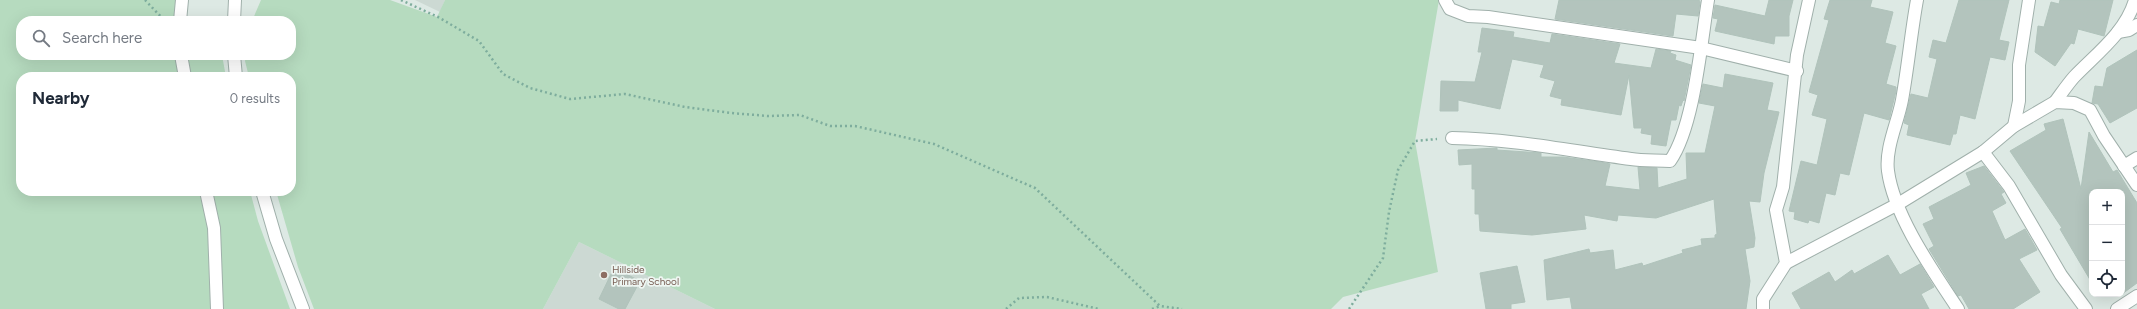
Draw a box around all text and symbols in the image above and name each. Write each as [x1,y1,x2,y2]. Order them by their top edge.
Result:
search box [16,16,296,60]
icon: search [30,27,52,49]
text: Search here [62,29,142,47]
text: Nearby [32,88,90,108]
text: 0 results [230,91,280,106]
map controls [2089,189,2125,297]
button: + [2089,189,2125,225]
button: − [2089,225,2125,261]
button: locate [2089,261,2125,297]
place label: Hillside Primary School [612,263,679,288]
marker: Hillside Primary School [599,270,609,280]

